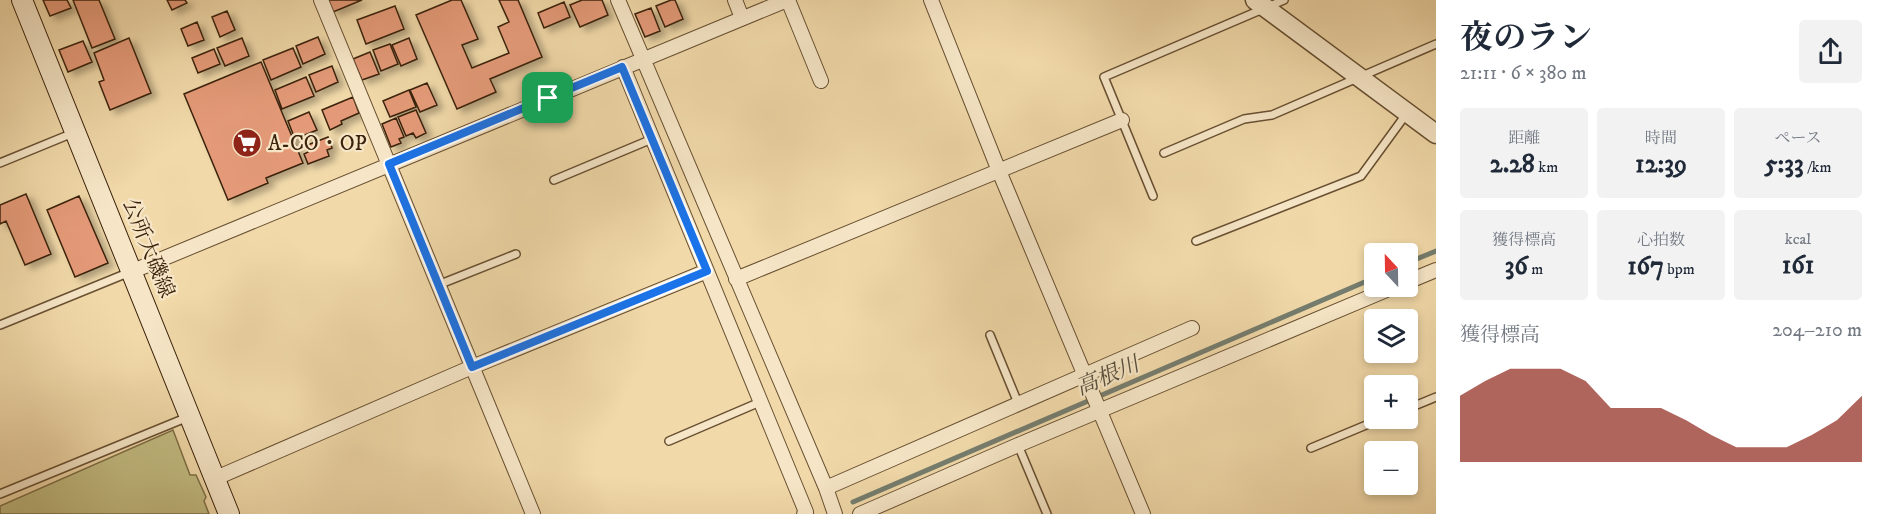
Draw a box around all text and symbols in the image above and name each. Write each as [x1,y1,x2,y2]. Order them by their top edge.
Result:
text: 夜のラン [1460,18,1592,59]
button: share [1799,20,1862,83]
text: 21:11 · 6 × 380 m [1460,61,1587,86]
pin [522,72,573,123]
icon: arrive [531,81,564,114]
supermarket icon: A-CO・OP [231,127,263,159]
text: 距離 [1508,128,1540,148]
text: 時間 [1645,128,1677,148]
text: ペース [1774,128,1822,148]
place label: A-CO・OP [268,131,367,157]
text: 2.28 [1490,148,1535,181]
text: 12:39 [1635,148,1687,181]
text: 5:33 [1765,148,1804,181]
text: km [1535,157,1558,177]
text: /km [1804,157,1831,177]
street label: 公所大磯線 [116,195,180,302]
text: kcal [1785,229,1811,249]
text: 獲得標高 [1492,230,1556,250]
text: 心拍数 [1637,230,1685,250]
north arrow [1364,243,1418,297]
map controls [1364,243,1418,495]
text: 161 [1782,249,1814,282]
text: 36 [1505,250,1528,283]
text: 167 [1627,250,1664,283]
text: m [1528,259,1543,279]
text: bpm [1664,259,1695,279]
button: layers [1364,309,1418,363]
text: 204–210 m [1772,318,1862,343]
text: 獲得標高 [1460,323,1540,348]
water label: 高根川 [1072,350,1145,402]
button: + [1364,375,1418,429]
button: − [1364,441,1418,495]

